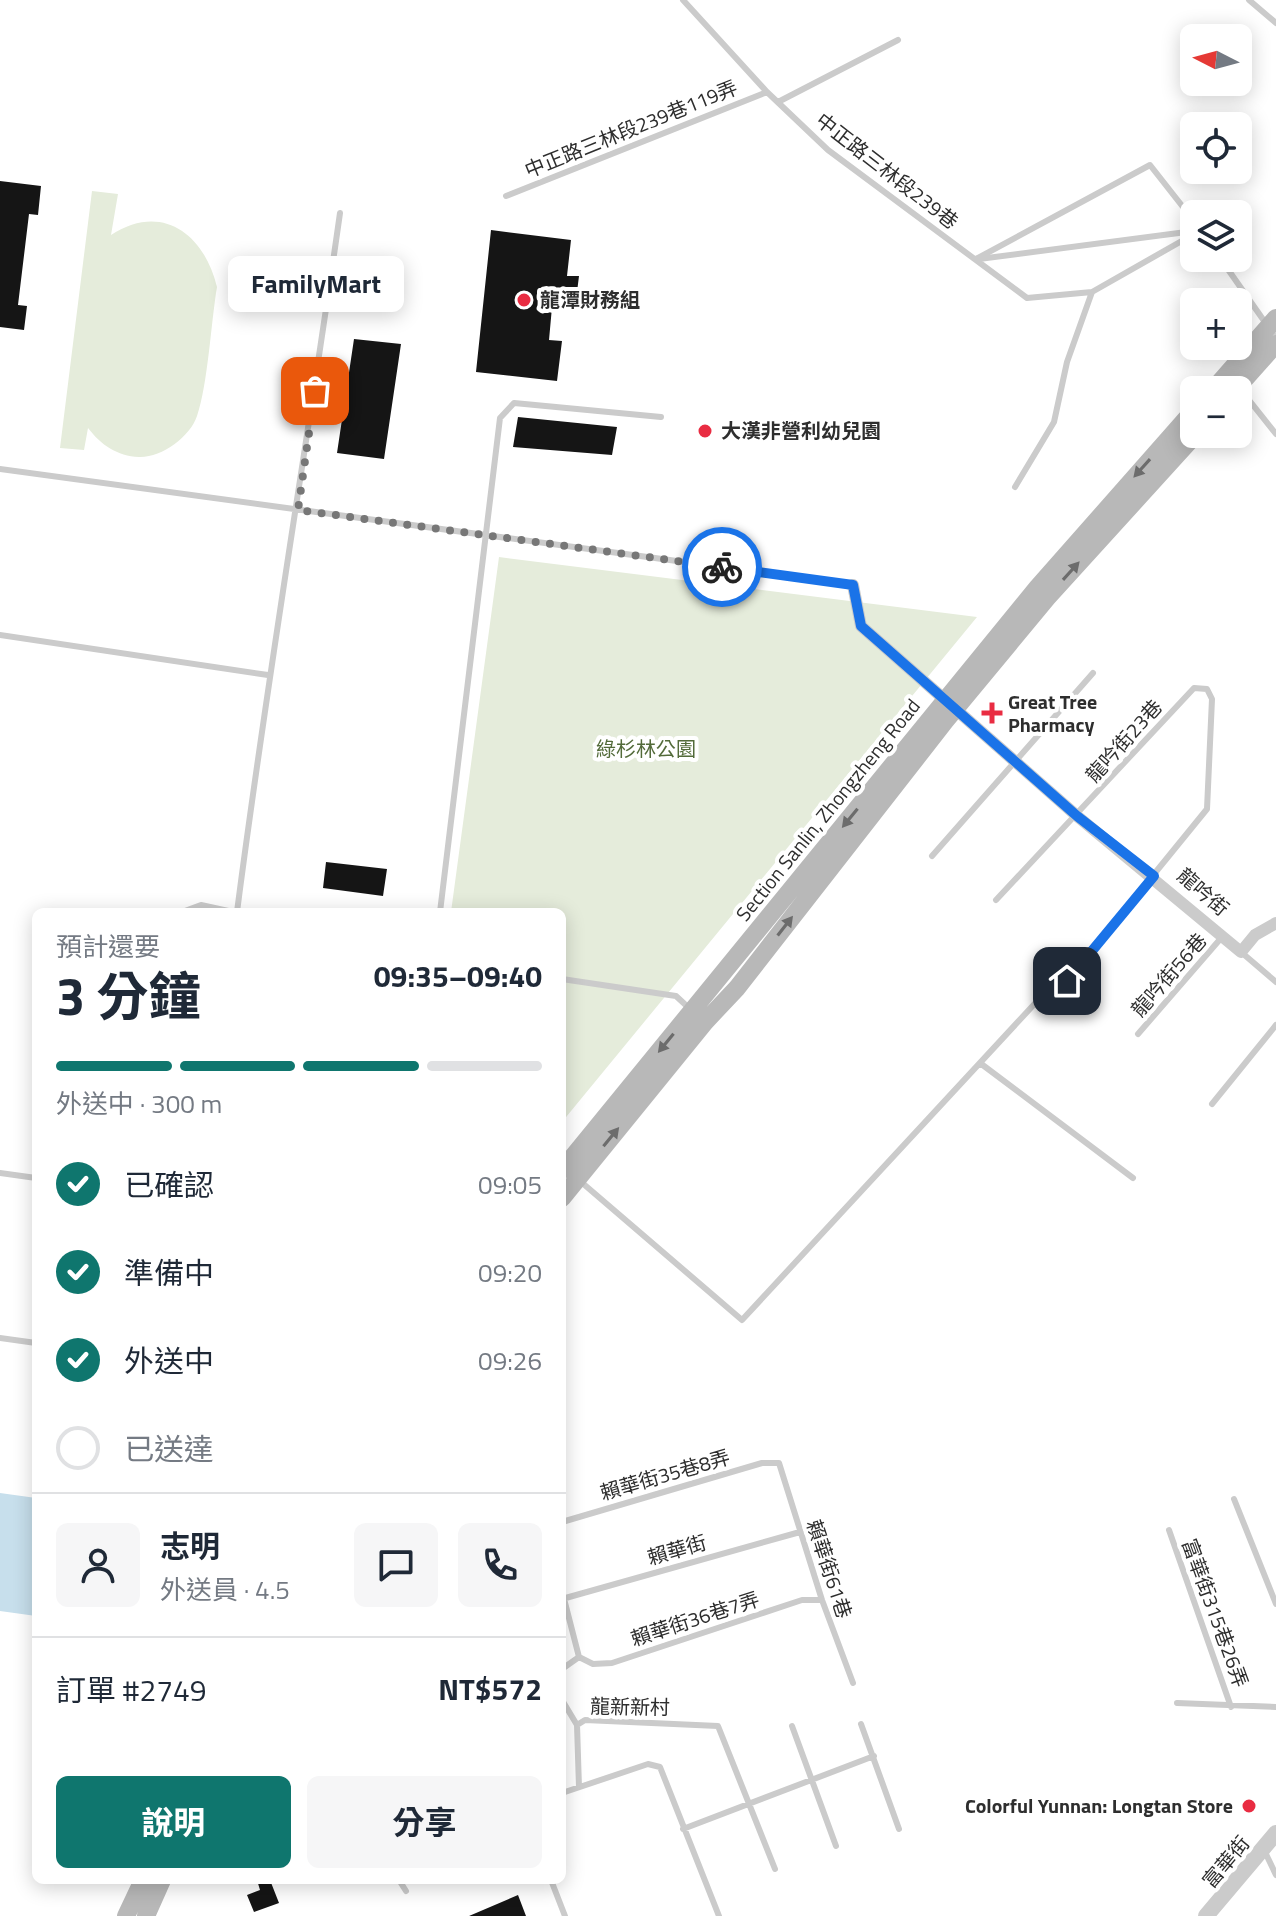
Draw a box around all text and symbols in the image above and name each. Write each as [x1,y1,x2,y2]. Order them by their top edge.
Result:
north arrow [1180,24,1252,96]
map controls [1180,24,1252,448]
street label: 中正路三林段239巷119弄 [520,72,742,185]
street label: 中正路三林段239巷 [809,105,965,236]
button: locate [1180,112,1252,184]
button: layers [1180,200,1252,272]
callout: FamilyMart [227,255,403,311]
text: FamilyMart [251,264,381,303]
place label: 龍潭財務組 [540,284,640,315]
button: + [1180,288,1252,360]
marker: 龍潭財務組 [515,291,533,309]
pin [281,357,349,425]
icon: bag [293,369,337,413]
button: − [1180,376,1252,448]
place label: 大漢非營利幼兒園 [721,415,881,446]
marker: 大漢非營利幼兒園 [696,422,714,440]
one-way arrow [1134,459,1152,478]
courier [682,527,762,607]
icon: bike [700,545,744,589]
one-way arrow [1062,562,1080,581]
place label: Great Tree Pharmacy [1008,686,1097,740]
street label: Section Sanlin, Zhongzheng Road [728,692,927,928]
street label: 龍吟街23巷 [1078,692,1169,789]
marker: Great Tree Pharmacy [983,704,1001,722]
park label: 綠杉林公園 [596,733,696,764]
one-way arrow [842,808,859,828]
street label: 龍吟街 [1171,860,1236,923]
one-way arrow [777,916,793,936]
street label: 龍吟街56巷 [1123,926,1214,1023]
text: 預計還要 [56,927,160,966]
pin [1033,947,1101,1015]
text: 09:35–09:40 [374,953,542,999]
text: 3 分鐘 [56,956,201,1035]
icon: home [1045,959,1089,1003]
one-way arrow [658,1033,675,1053]
text: 外送中 · 300 m [56,1084,222,1123]
one-way arrow [602,1127,619,1147]
icon: check [56,1162,100,1206]
text: 已確認 [124,1162,214,1208]
text: 09:05 [478,1165,542,1204]
icon: check [56,1250,100,1294]
text: 準備中 [124,1250,214,1296]
text: 09:20 [478,1253,542,1292]
icon: check [56,1338,100,1382]
text: 外送中 [124,1338,214,1384]
text: 09:26 [478,1341,542,1380]
text: 已送達 [124,1426,214,1472]
street label: 賴華街35巷8弄 [596,1441,733,1508]
street label: 賴華街61巷 [799,1515,860,1622]
button: person [56,1523,140,1607]
text: 志明 [160,1523,220,1569]
button: chat [354,1523,438,1607]
button: phone [458,1523,542,1607]
street label: 賴華街 [644,1526,710,1573]
street label: 富華街315巷26弄 [1174,1534,1257,1691]
text: 外送員 · 4.5 [160,1570,290,1609]
street label: 賴華街36巷7弄 [627,1583,763,1654]
text: NT$572 [438,1666,542,1712]
text: 訂單 #2749 [56,1667,207,1713]
street label: 龍新新村 [590,1690,670,1723]
button: 說明 [56,1776,291,1868]
button: 分享 [307,1776,542,1868]
place label: Colorful Yunnan: Longtan Store [965,1790,1233,1821]
marker: Colorful Yunnan: Longtan Store [1240,1797,1258,1815]
street label: 富華街 [1194,1829,1257,1895]

